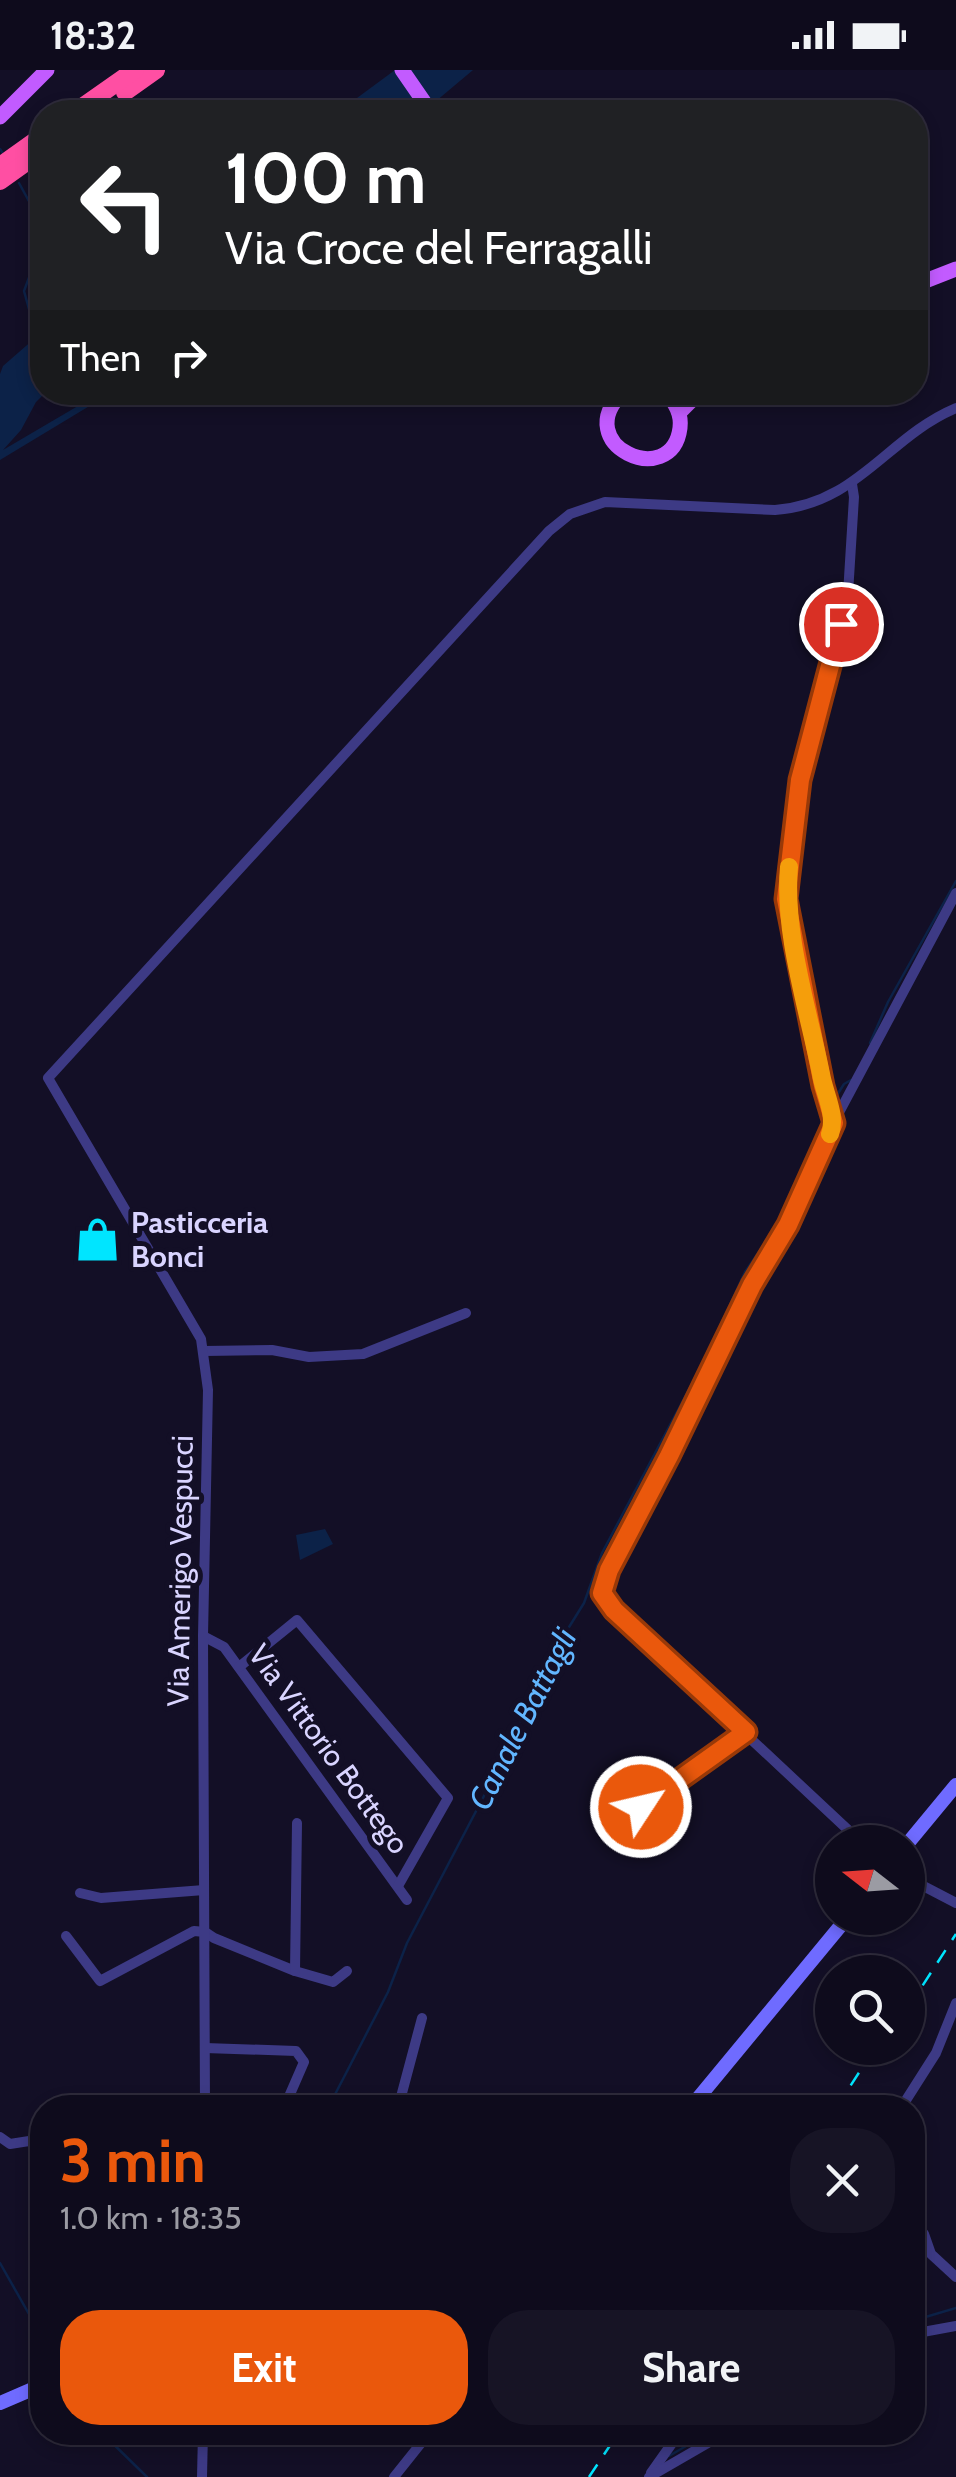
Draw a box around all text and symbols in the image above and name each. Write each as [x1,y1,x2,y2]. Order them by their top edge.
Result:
text: 18:32 [50,12,136,59]
text: 100 m [225,135,426,221]
icon: left [60,140,190,270]
text: Via Croce del Ferragalli [225,221,653,275]
icon: right [161,330,216,385]
text: Then [60,334,141,381]
pin [799,582,884,667]
icon: arrive [814,597,869,652]
place label: Pasticceria Bonci [131,1204,268,1275]
shop icon: Pasticceria Bonci [74,1215,122,1263]
street label: Via Amerigo Vespucci [159,1435,201,1707]
water label: Canale Battagli [460,1621,585,1816]
street label: Via Vittorio Bottego [241,1637,417,1861]
position arrow [589,1755,693,1859]
north arrow [815,1825,925,1935]
map controls [815,1825,925,2065]
button: search [815,1955,925,2065]
text: 3 min [60,2124,206,2197]
button: close [790,2128,895,2233]
text: 1.0 km · 18:35 [60,2198,242,2237]
button: Exit [60,2310,468,2425]
button: Share [488,2310,895,2425]

